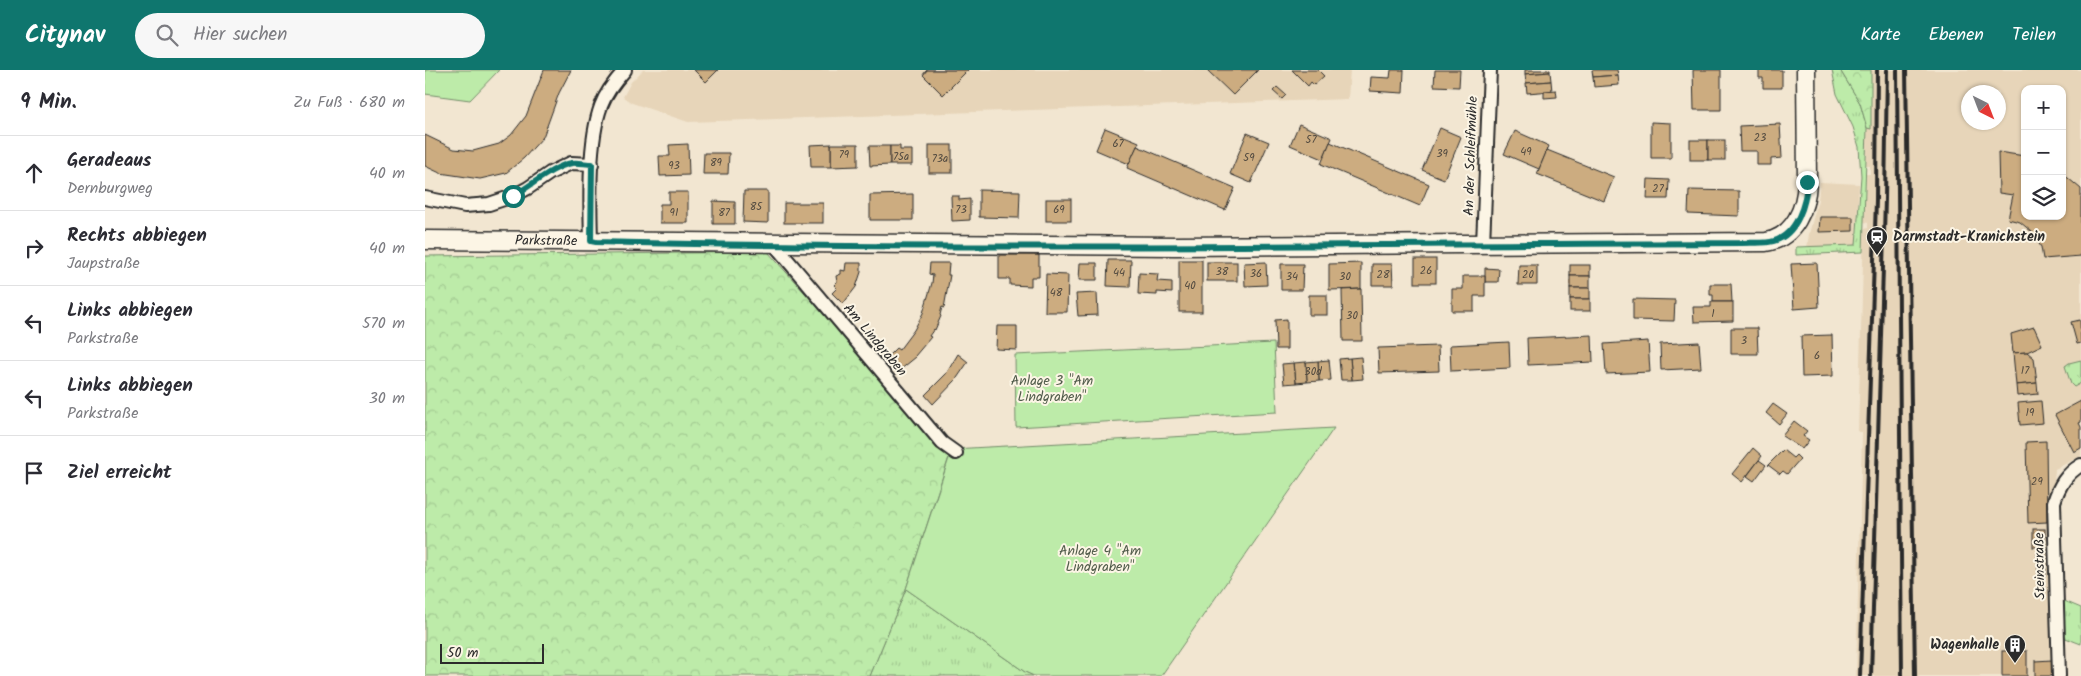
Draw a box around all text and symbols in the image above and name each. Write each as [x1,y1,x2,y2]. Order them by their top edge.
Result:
search box [135,13,485,58]
text: Citynav [25,16,105,55]
text: Hier suchen [193,20,287,50]
icon: search [153,21,181,49]
text: Karte [1860,21,1901,50]
text: Ebenen [1929,21,1984,50]
text: Teilen [2012,21,2056,50]
north arrow [1961,85,2006,130]
map controls [2021,85,2066,220]
button: + [2021,85,2066,130]
text: 9 Min. [20,86,77,119]
text: Zu Fuß · 680 m [293,90,405,115]
street label: An der Schleifmühle [1458,95,1484,216]
house number: 23 [1754,129,1766,147]
button: − [2021,130,2066,175]
house number: 57 [1306,131,1317,149]
house number: 67 [1112,135,1125,153]
house number: 49 [1520,143,1532,161]
house number: 39 [1436,145,1448,163]
text: Geradeaus [67,146,152,176]
house number: 79 [839,146,850,164]
house number: 75a [893,148,909,166]
house number: 59 [1243,149,1255,167]
house number: 73a [932,150,948,168]
house number: 89 [710,154,723,172]
house number: 93 [668,157,680,175]
icon: ahead [20,159,48,187]
text: 40 m [369,161,405,186]
route end [1796,171,1819,194]
button: layers [2021,175,2066,220]
text: Dernburgweg [67,176,153,201]
house number: 27 [1652,180,1665,198]
route start [502,185,525,208]
house number: 85 [750,198,763,216]
house number: 73 [955,201,967,219]
house number: 69 [1053,201,1065,219]
house number: 91 [670,204,678,222]
house number: 87 [718,204,731,222]
text: Rechts abbiegen [67,221,207,251]
station icon: Darmstadt-Kranichstein [1865,225,1889,256]
place label: Darmstadt-Kranichstein [1893,226,2045,248]
street label: Parkstraße [515,230,578,252]
icon: right [20,234,48,262]
text: 40 m [369,236,405,261]
text: Jaupstraße [67,251,140,276]
house number: 26 [1420,262,1432,280]
house number: 38 [1216,263,1229,281]
house number: 44 [1113,264,1125,282]
house number: 36 [1250,265,1262,283]
house number: 28 [1376,266,1390,284]
house number: 20 [1522,266,1534,284]
house number: 34 [1286,268,1298,286]
house number: 30 [1339,268,1351,286]
house number: 40 [1184,277,1196,295]
house number: 48 [1050,284,1063,302]
text: Links abbiegen [67,296,193,326]
street label: Am Lindgraben [838,299,912,381]
house number: 1 [1711,305,1715,323]
house number: 30 [1346,307,1358,325]
icon: left [20,309,48,337]
text: 570 m [362,311,405,336]
text: Parkstraße [67,326,138,351]
house number: 3 [1741,332,1747,350]
house number: 6 [1814,347,1820,365]
house number: 17 [2021,362,2030,380]
house number: 30d [1304,363,1322,381]
park label: Anlage 3 "Am Lindgraben" [1011,370,1093,408]
text: Links abbiegen [67,371,193,401]
icon: left [20,384,48,412]
text: 30 m [369,386,405,411]
text: Parkstraße [67,401,138,426]
house number: 19 [2026,404,2035,422]
text: Ziel erreicht [67,458,172,488]
icon: arrive [20,459,48,487]
house number: 29 [2031,473,2044,491]
street label: Steinstraße [2028,532,2052,600]
park label: Anlage 4 "Am Lindgraben" [1059,540,1141,578]
building icon: Wagenhalle [2003,633,2027,664]
place label: Wagenhalle [1930,634,1999,656]
scale bar [440,641,544,664]
text: 50 m [447,642,478,664]

